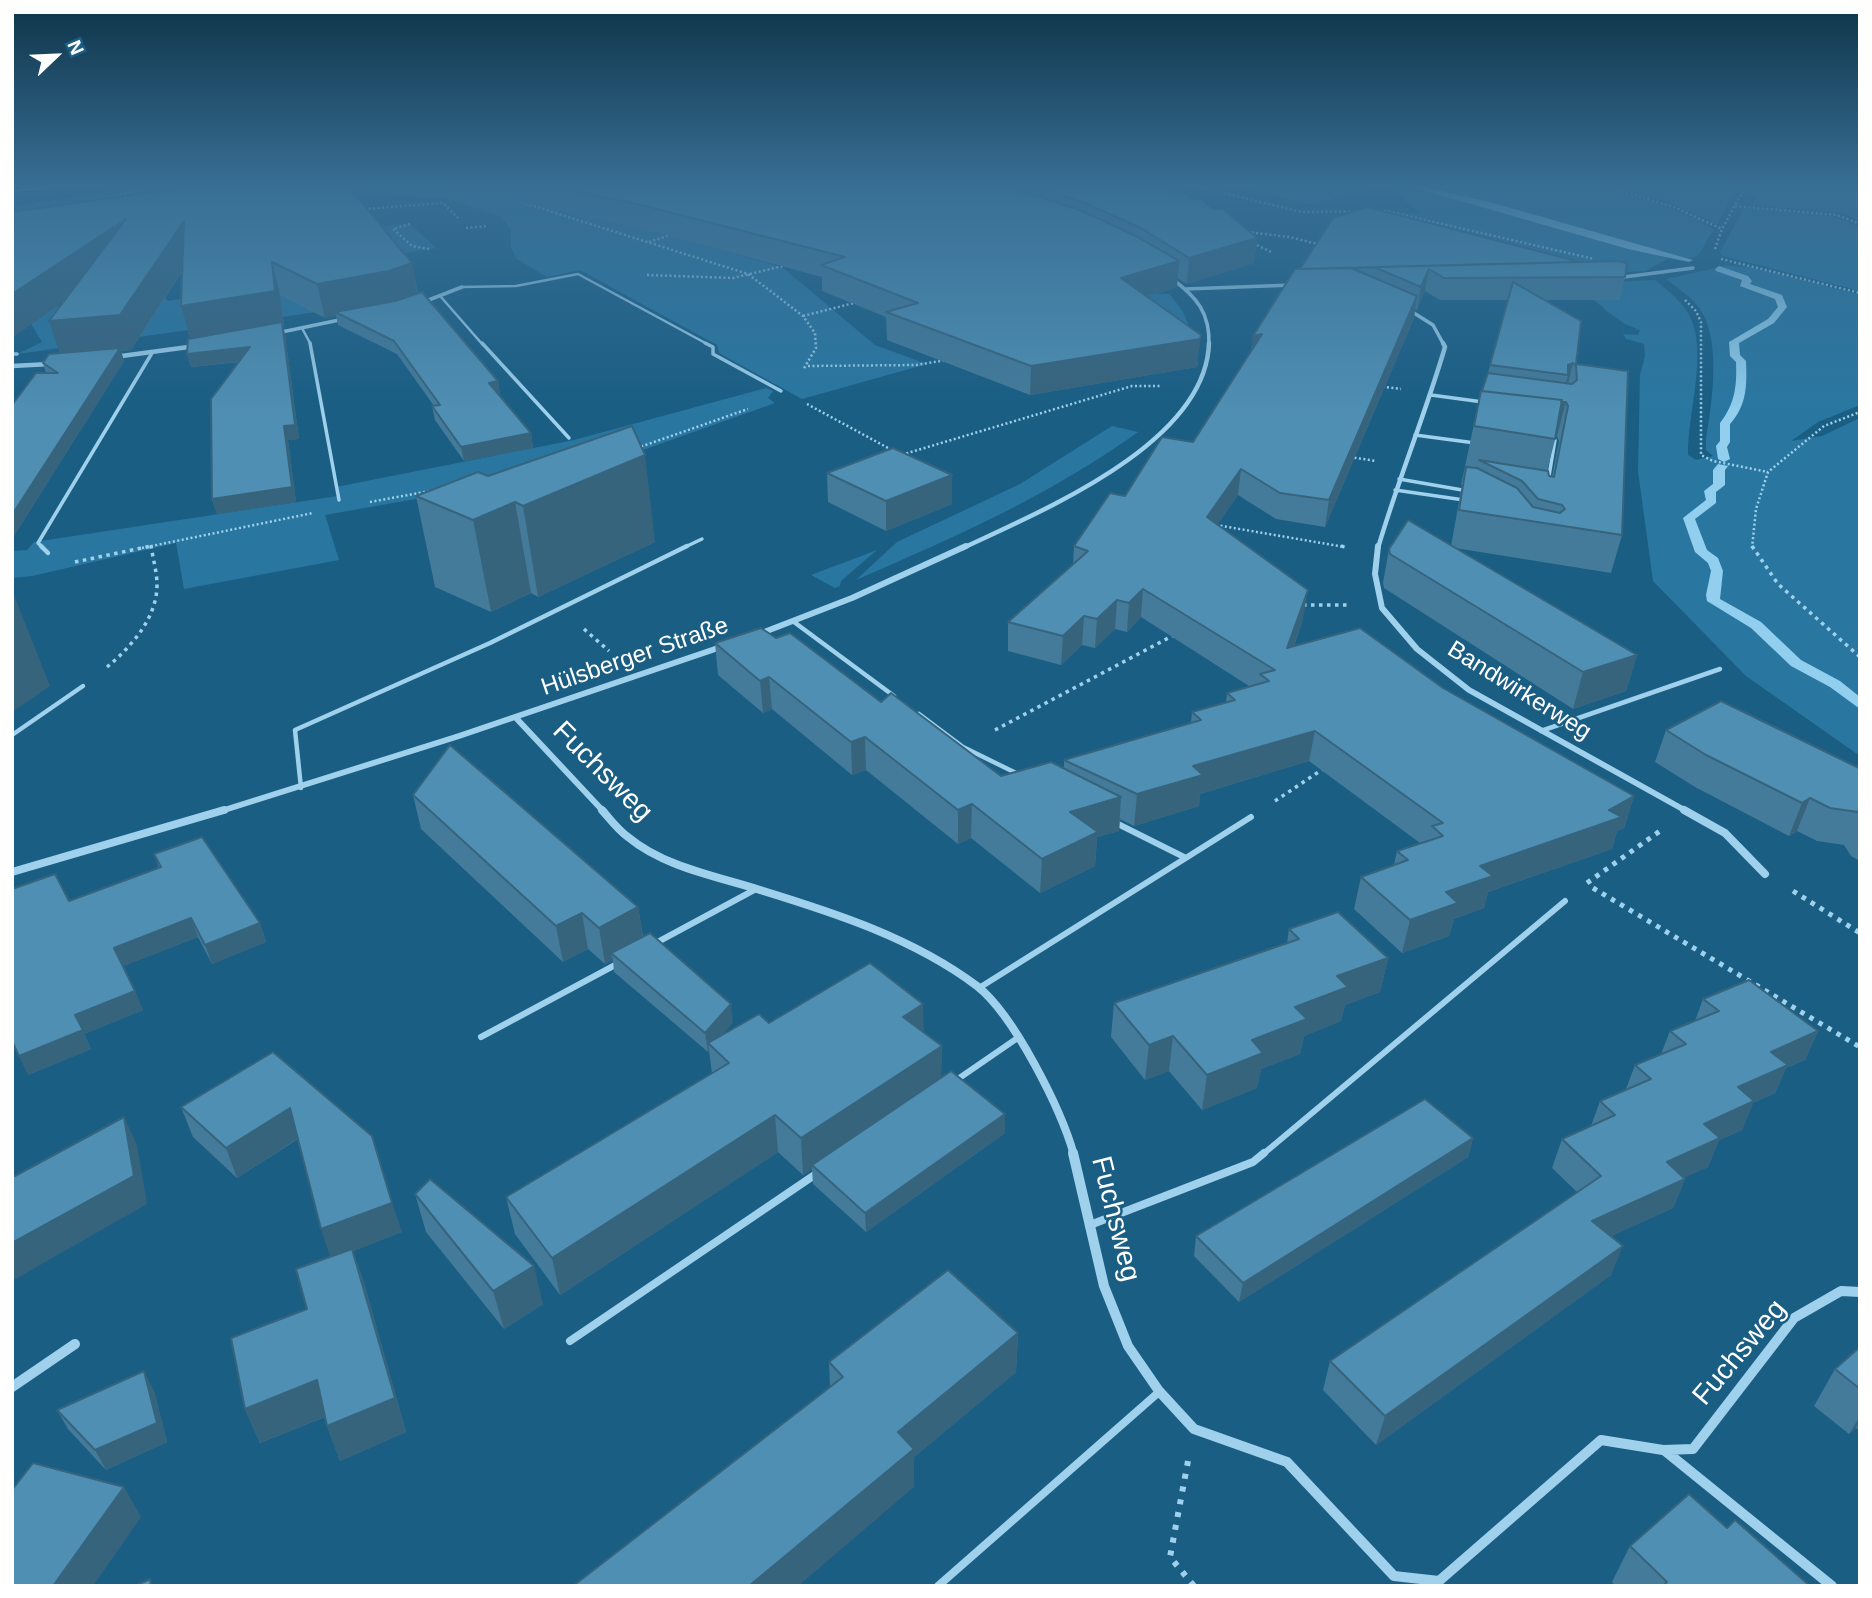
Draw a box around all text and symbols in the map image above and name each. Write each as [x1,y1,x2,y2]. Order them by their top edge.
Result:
north arrow [21,21,91,91]
text: N [63,37,88,58]
street label: Hülsberger Straße [538,611,732,703]
street label: Bandwirkerweg [1442,635,1596,747]
street label: Fuchsweg [545,715,659,829]
street label: Fuchsweg [1083,1153,1147,1285]
street label: Fuchsweg [1686,1293,1794,1413]

